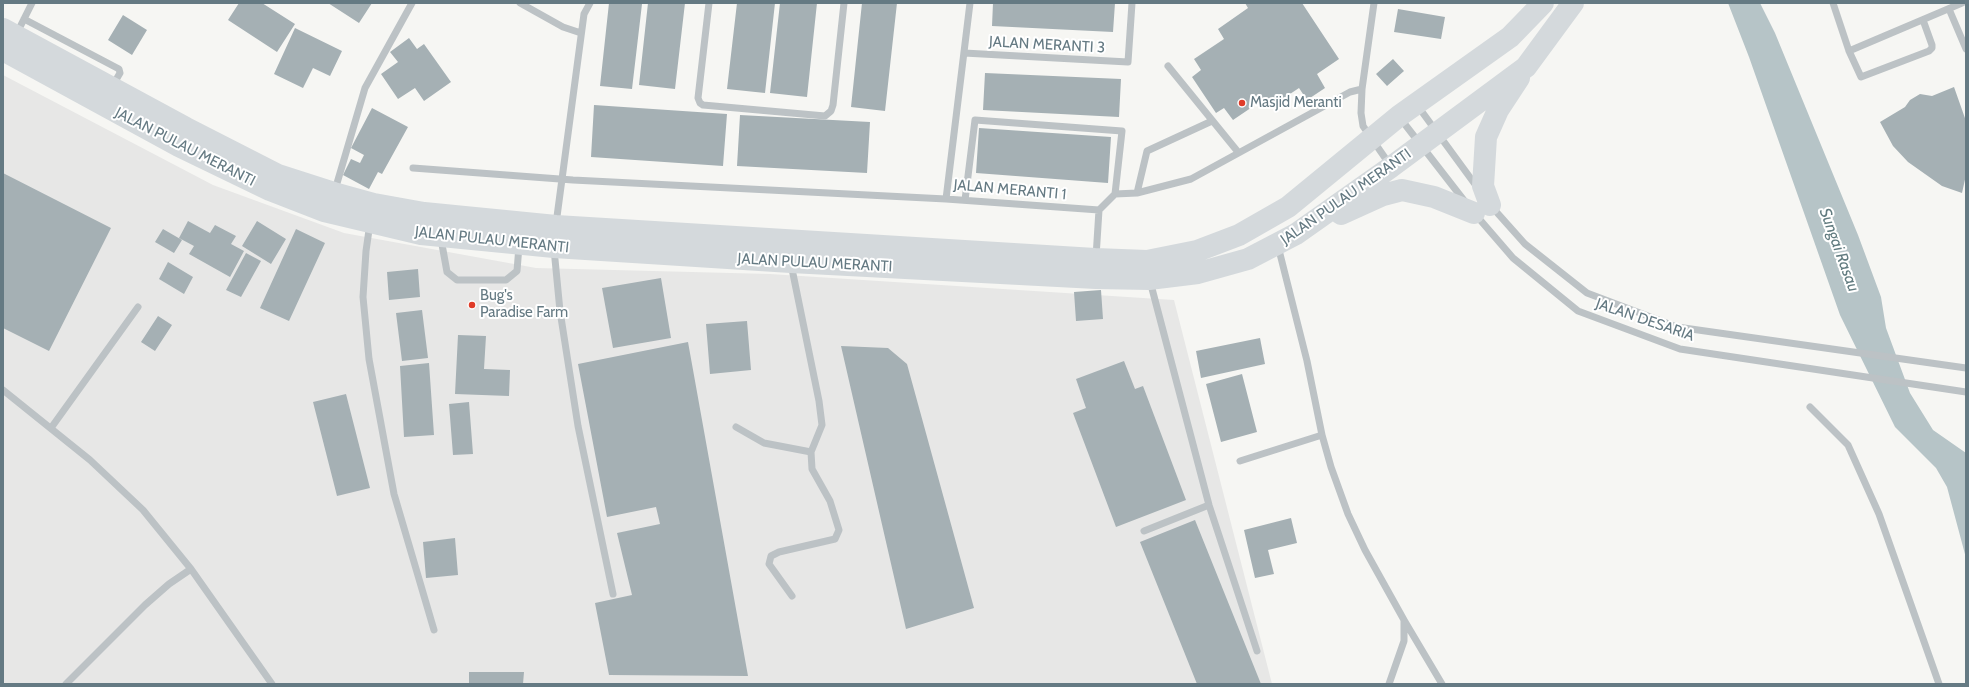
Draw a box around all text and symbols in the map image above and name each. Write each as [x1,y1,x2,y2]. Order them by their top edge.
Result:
street label: JALAN MERANTI 3 [988,33,1106,57]
place label: Masjid Meranti [1250,94,1342,112]
marker: Masjid Meranti [1237,98,1247,108]
street label: JALAN PULAU MERANTI [112,104,258,190]
street label: JALAN PULAU MERANTI [1277,145,1415,249]
street label: JALAN MERANTI 1 [953,176,1067,204]
water label: Sungai Rasau [1815,206,1863,294]
street label: JALAN PULAU MERANTI [414,223,570,257]
street label: JALAN PULAU MERANTI [737,250,893,276]
place label: Bug's Paradise Farm [480,287,568,322]
street label: JALAN DESARIA [1593,295,1697,345]
marker: Bug's Paradise Farm [467,300,477,310]

